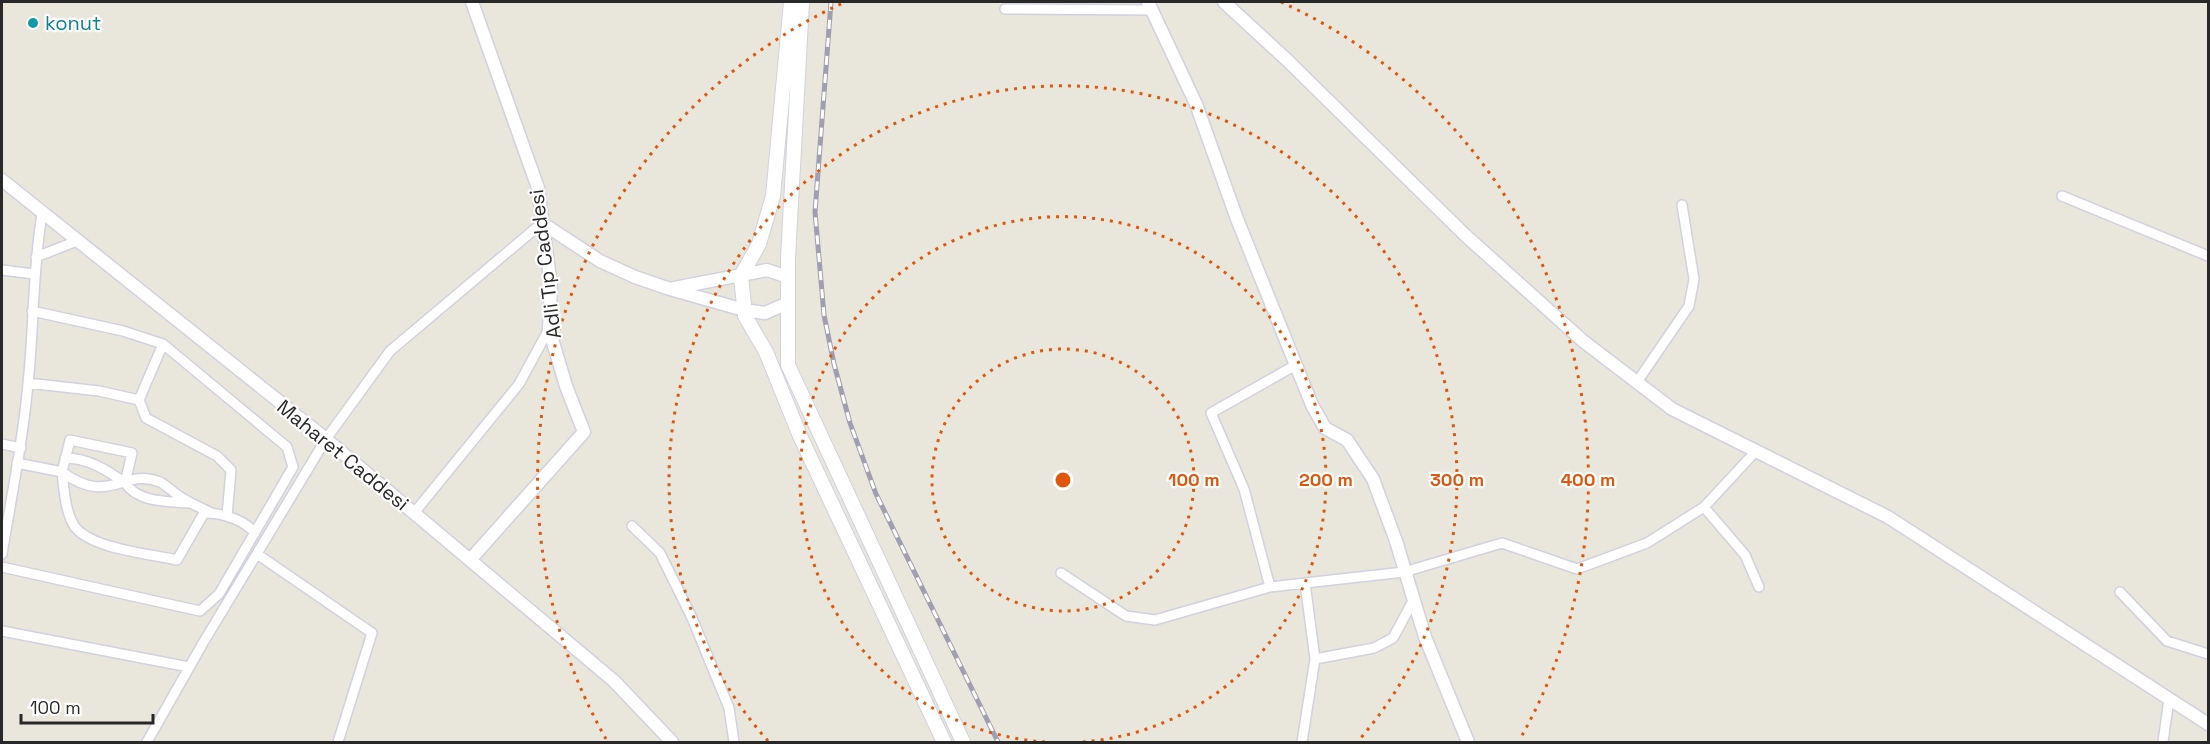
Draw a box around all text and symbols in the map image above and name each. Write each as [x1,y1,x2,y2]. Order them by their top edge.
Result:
place label: konut [45,10,101,36]
marker: konut [26,16,40,30]
street label: Adli Tıp Caddesi [523,188,567,340]
street label: Maharet Caddesi [272,394,414,516]
text: 100 m [1168,468,1220,491]
text: 200 m [1299,468,1353,491]
text: 300 m [1430,468,1484,491]
text: 400 m [1561,468,1615,491]
centre of rings [1053,470,1073,490]
scale bar [21,687,153,725]
text: 100 m [30,696,81,719]

